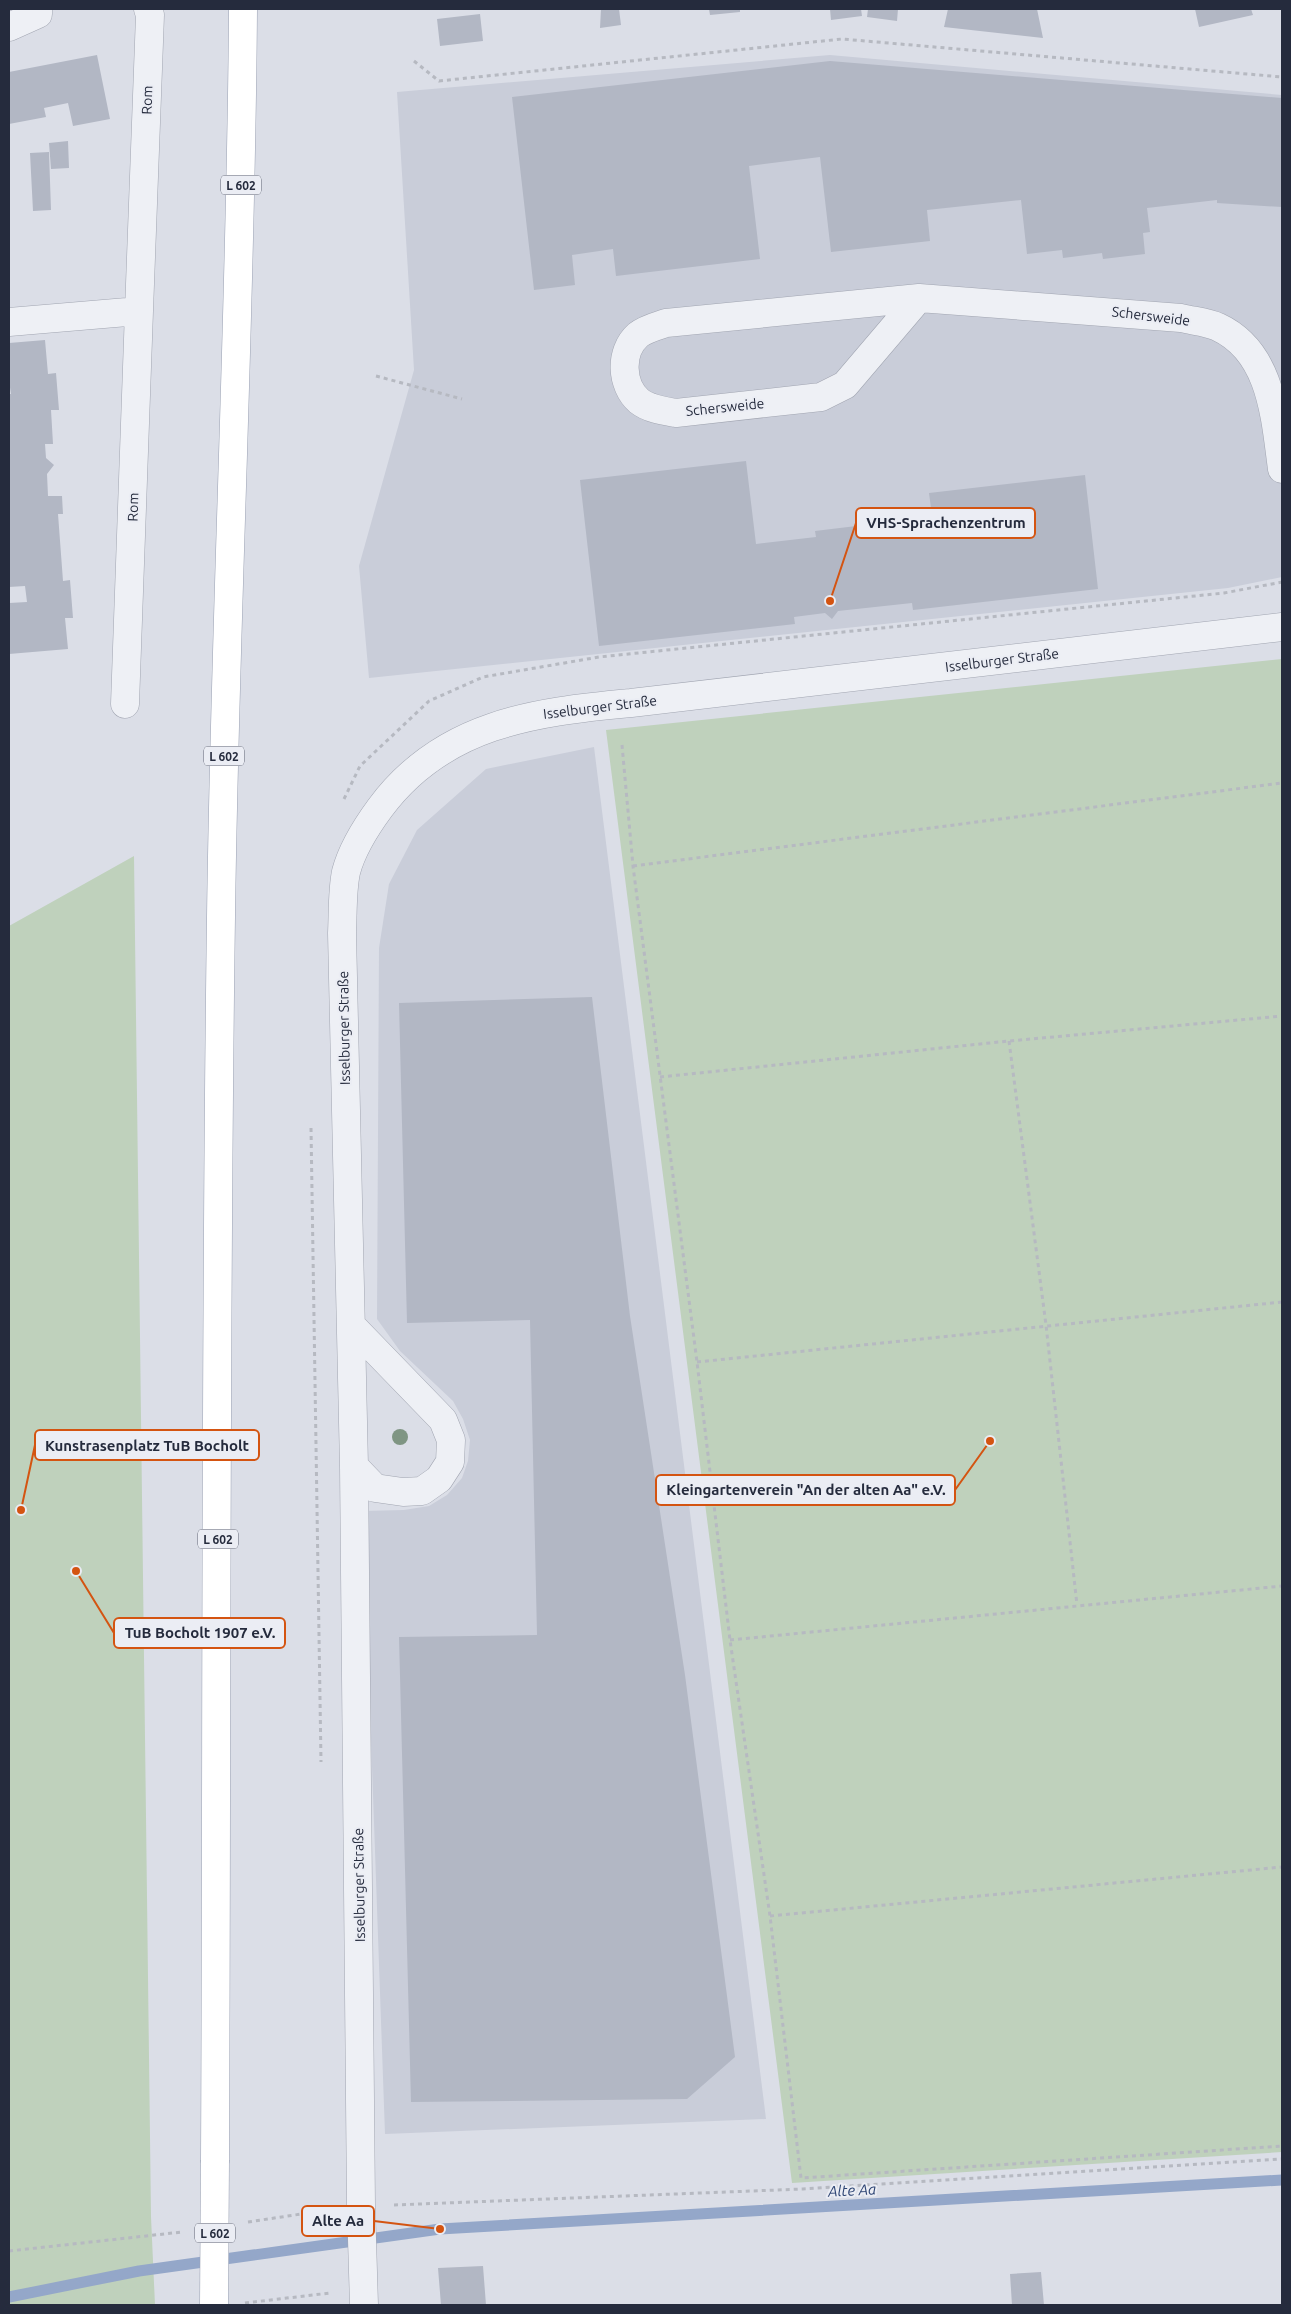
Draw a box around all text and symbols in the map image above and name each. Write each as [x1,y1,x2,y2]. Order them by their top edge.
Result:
street label: Rom [138,85,156,115]
road number: L 602 [221,176,261,194]
street label: Schersweide [1111,303,1191,329]
street label: Schersweide [685,395,765,419]
street label: Rom [124,492,142,522]
callout: VHS-Sprachenzentrum [856,508,1035,538]
text: VHS-Sprachenzentrum [866,514,1026,531]
street label: Isselburger Straße [944,645,1060,675]
street label: Isselburger Straße [542,692,658,722]
road number: L 602 [204,746,244,766]
street label: Isselburger Straße [335,971,353,1085]
callout: Kunstrasenplatz TuB Bocholt [35,1430,259,1460]
text: Kunstrasenplatz TuB Bocholt [45,1437,250,1454]
callout: Kleingartenverein "An der alten Aa" e.V. [656,1475,955,1505]
text: Kleingartenverein "An der alten Aa" e.V. [666,1481,946,1498]
road number: L 602 [198,1530,238,1548]
callout: TuB Bocholt 1907 e.V. [114,1618,285,1648]
text: TuB Bocholt 1907 e.V. [125,1624,276,1641]
street label: Isselburger Straße [350,1828,368,1942]
water label: Alte Aa [826,2180,877,2200]
callout: Alte Aa [302,2206,374,2236]
text: Alte Aa [312,2212,364,2229]
road number: L 602 [195,2224,235,2242]

